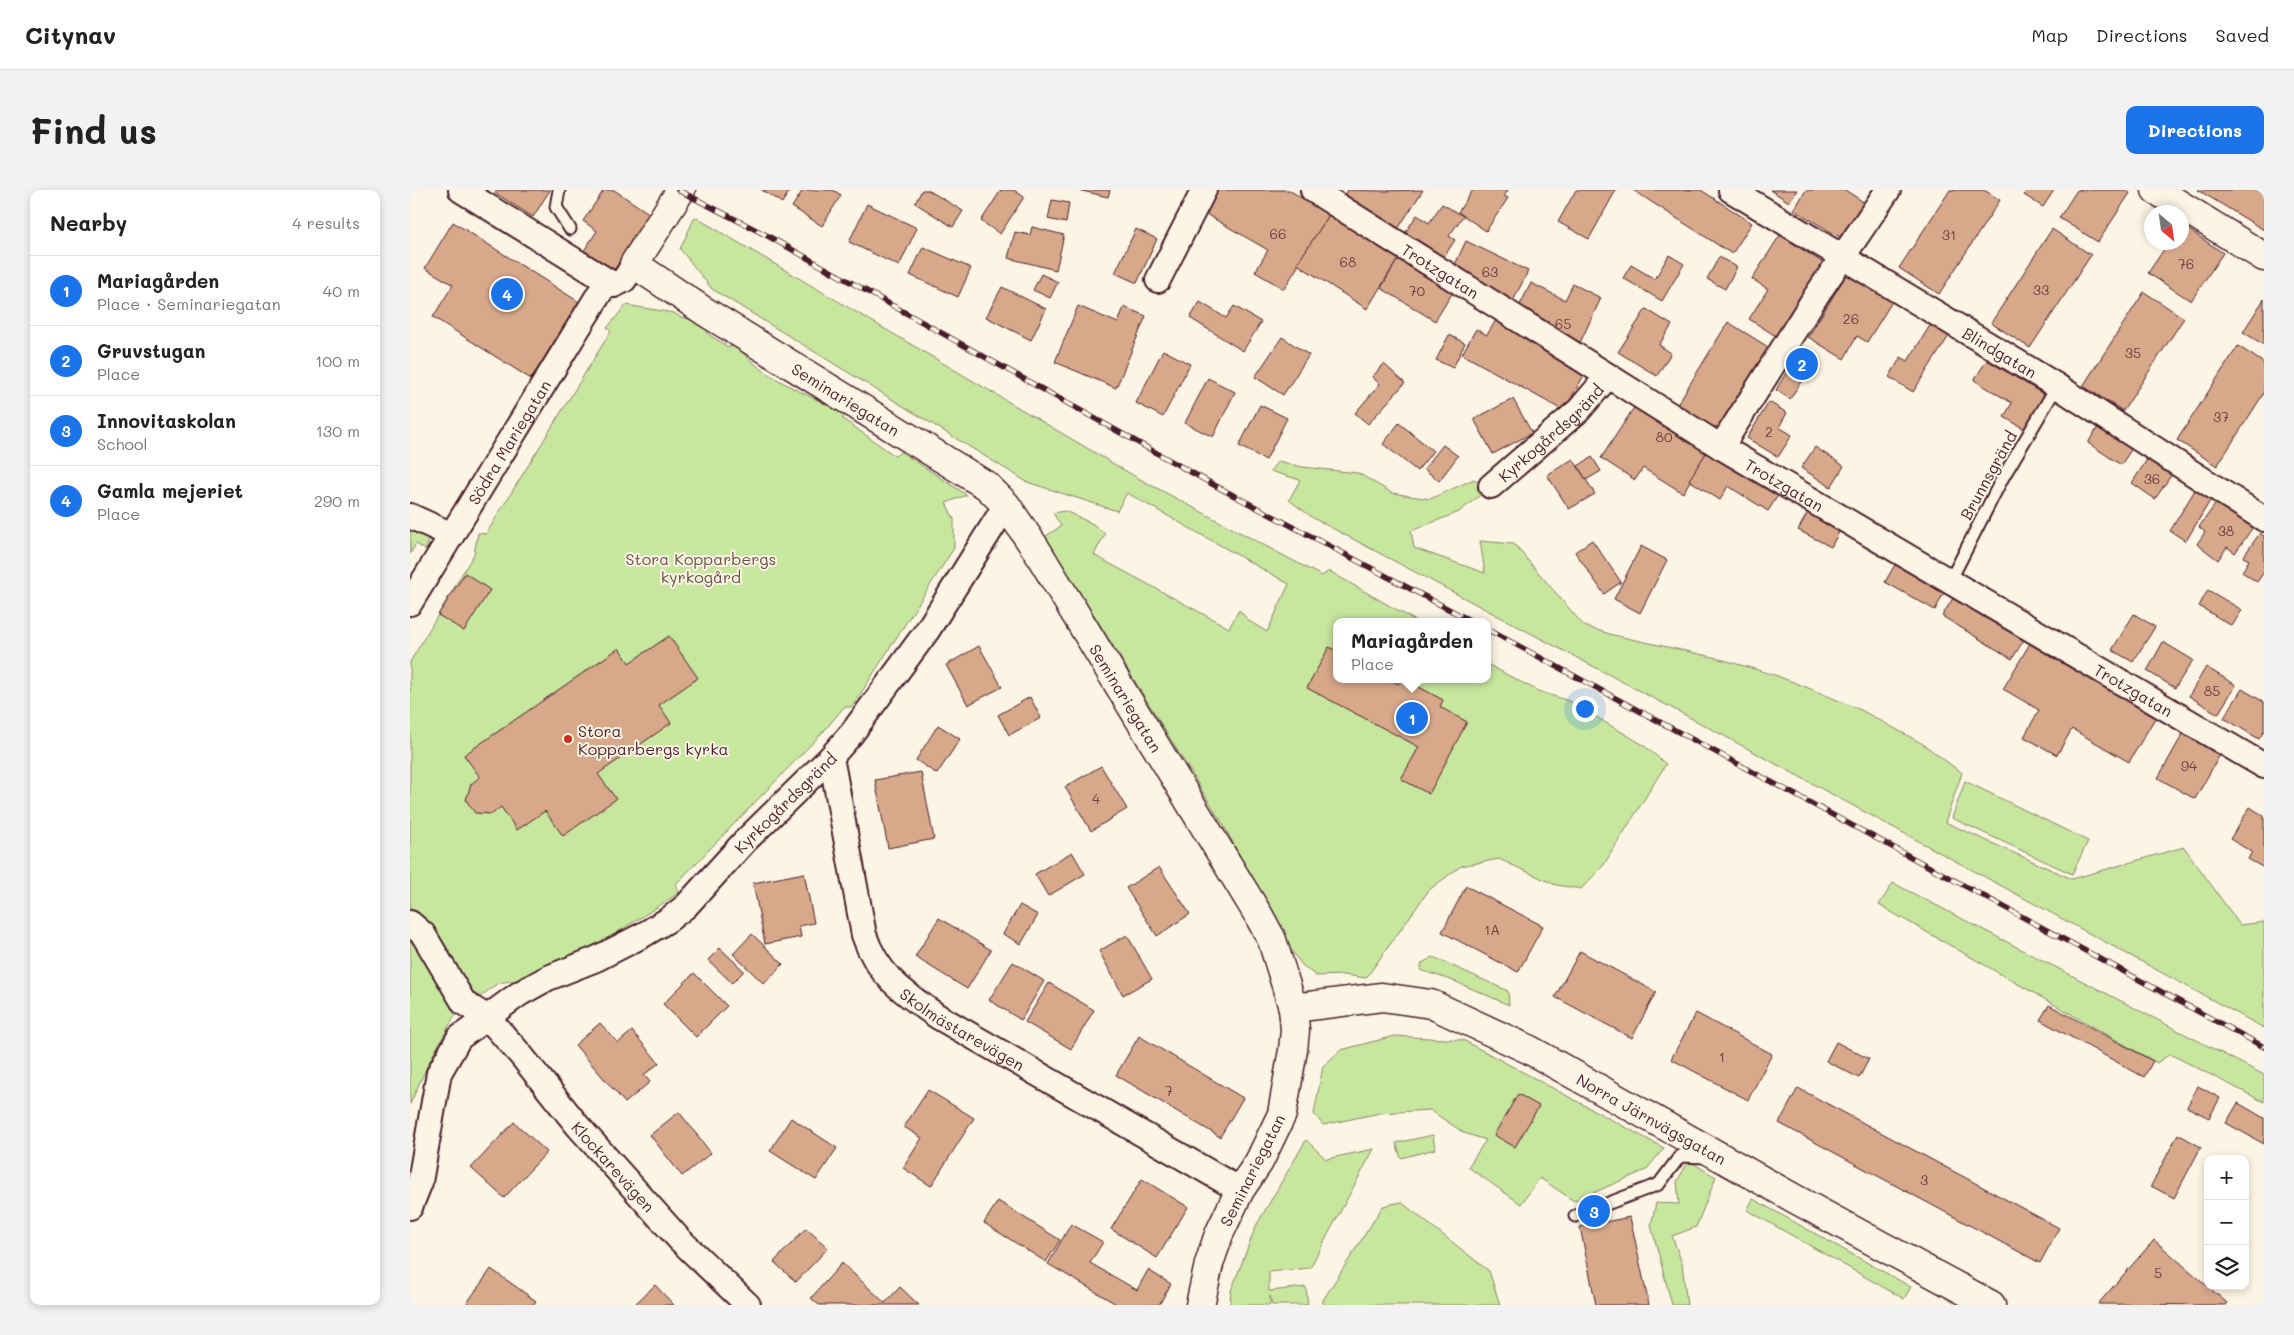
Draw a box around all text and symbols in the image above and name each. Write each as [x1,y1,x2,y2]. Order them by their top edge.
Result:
text: Citynav [25,19,116,50]
text: Map [2031,23,2068,47]
text: Directions [2096,23,2188,47]
text: Saved [2216,23,2269,47]
button: Directions [2126,106,2264,154]
text: Find us [30,107,157,153]
north arrow [2144,205,2189,250]
text: Nearby [50,209,127,236]
text: 4 results [292,212,360,233]
house number: 66 [1270,224,1286,243]
house number: 31 [1942,225,1956,244]
street label: Trotzgatan [1398,238,1483,303]
house number: 68 [1340,252,1356,271]
house number: 76 [2178,254,2194,273]
house number: 63 [1482,262,1498,281]
text: Mariagården [97,268,219,293]
pin: 4 [491,275,523,313]
text: 1 [62,280,70,301]
text: 40 m [323,280,360,301]
house number: 33 [2033,280,2049,299]
house number: 70 [1409,281,1426,300]
text: Place · Seminariegatan [97,293,281,314]
house number: 26 [1843,309,1859,328]
house number: 65 [1555,314,1571,333]
street label: Blindgatan [1959,321,2041,382]
text: Gruvstugan [97,338,206,363]
house number: 35 [2125,343,2141,362]
pin: 2 [1786,345,1818,383]
text: 2 [62,350,70,371]
text: 100 m [315,350,360,371]
street label: Seminariegatan [788,357,904,440]
text: Place [97,363,140,384]
street label: Södra Mariegatan [462,376,555,508]
street label: Kyrkogårdsgränd [1493,379,1607,486]
house number: 37 [2213,407,2229,426]
text: Innovitaskolan [97,408,236,433]
text: 3 [61,420,71,441]
text: 130 m [316,420,360,441]
house number: 2 [1765,422,1773,441]
house number: 80 [1655,427,1673,446]
street label: Brunnsgränd [1955,427,2021,523]
text: School [97,433,147,454]
street label: Trotzgatan [1742,453,1828,516]
house number: 36 [2144,469,2160,488]
text: Gamla mejeriet [97,478,243,503]
text: 4 [61,490,71,511]
text: 290 m [314,490,360,511]
text: Place [97,503,140,524]
house number: 38 [2218,521,2234,540]
park label: Stora Kopparbergs kyrkogård [626,548,776,587]
popup [1333,618,1491,683]
text: Mariagården [1351,628,1473,653]
street label: Seminariegatan [1085,640,1167,756]
text: Place [1351,653,1394,674]
street label: Trotzgatan [2091,658,2177,721]
house number: 85 [2204,681,2220,700]
your location [1572,696,1598,722]
pin: 1 [1396,699,1428,737]
place label: Stora Kopparbergs kyrka [578,720,729,759]
marker: Stora Kopparbergs kyrka [562,733,574,745]
street label: Kyrkogårdsgränd [729,747,841,857]
house number: 94 [2181,756,2198,775]
house number: 4 [1092,789,1101,808]
house number: 1A [1484,920,1500,939]
street label: Skolmästarevägen [896,983,1029,1075]
house number: 1 [1719,1047,1725,1066]
street label: Norra Järnvägsgatan [1573,1068,1730,1169]
house number: 7 [1165,1081,1173,1100]
street label: Seminariegatan [1215,1110,1289,1230]
street label: Klockarevägen [568,1116,660,1216]
map controls [2204,1155,2249,1290]
button: + [2204,1155,2249,1200]
house number: 3 [1920,1170,1928,1189]
pin: 3 [1578,1192,1610,1230]
button: − [2204,1200,2249,1245]
button: layers [2204,1245,2249,1290]
house number: 5 [2154,1263,2162,1282]

